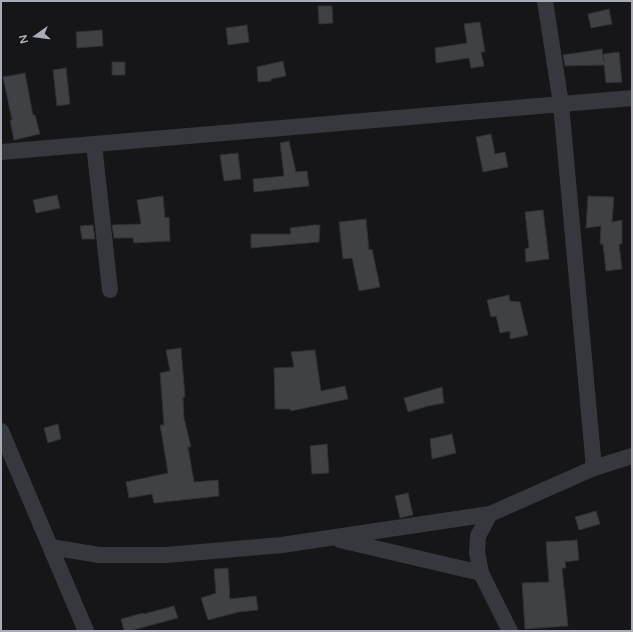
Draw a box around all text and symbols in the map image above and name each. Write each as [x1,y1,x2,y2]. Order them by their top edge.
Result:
north arrow [16,16,56,56]
text: N [16,33,31,45]

